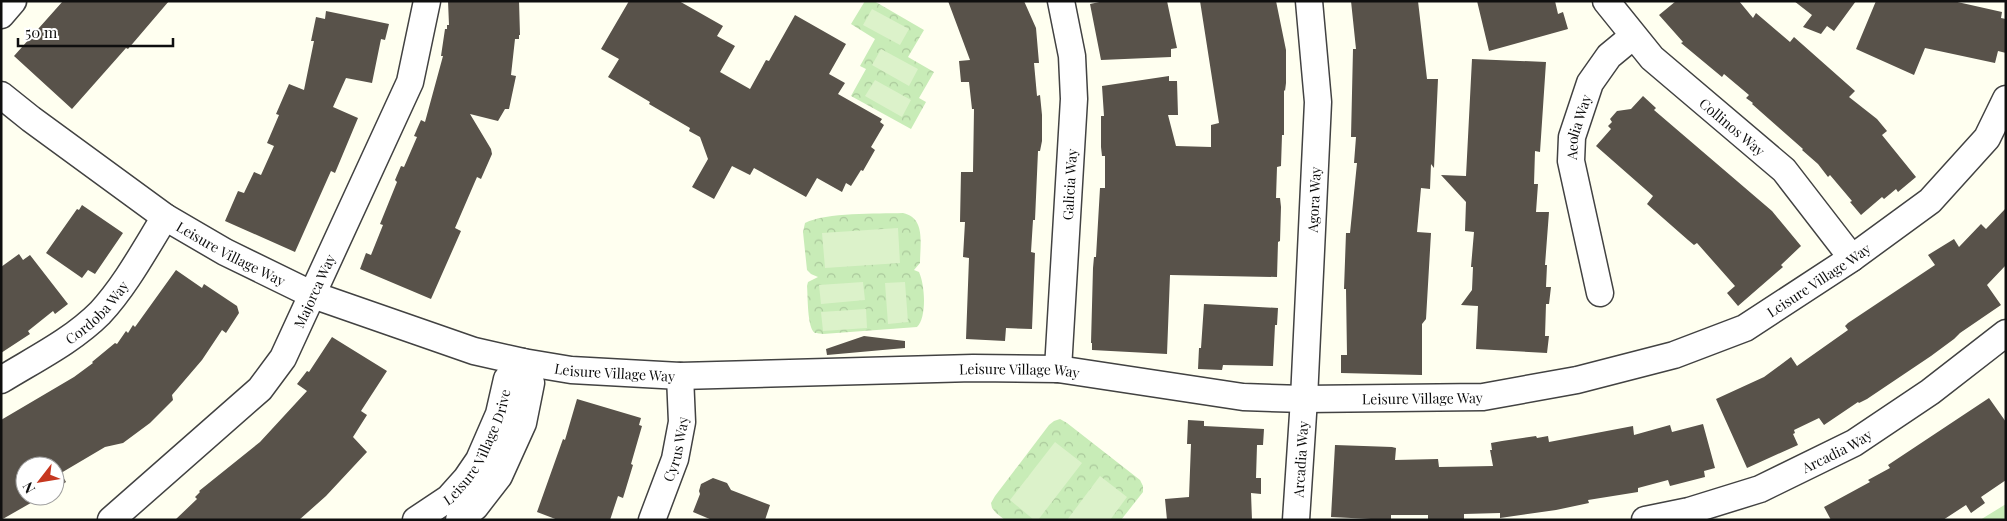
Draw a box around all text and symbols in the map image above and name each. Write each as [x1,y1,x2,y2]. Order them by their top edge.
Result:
scale bar [18,15,172,47]
text: 50 m [25,22,58,42]
street label: Aeolia Way [1562,92,1595,161]
street label: Collinos Way [1696,93,1770,160]
street label: Galicia Way [1057,148,1081,221]
street label: Agora Way [1302,166,1324,234]
street label: Leisure Village Way [173,216,289,290]
street label: Leisure Village Way [1763,238,1874,321]
street label: Majorca Way [289,251,339,331]
street label: Cordoba Way [61,277,132,348]
street label: Leisure Village Way [553,358,676,385]
street label: Leisure Village Way [959,358,1081,382]
street label: Leisure Village Drive [439,387,514,509]
street label: Leisure Village Way [1362,388,1483,408]
street label: Cyrus Way [658,416,692,484]
street label: Arcadia Way [1288,420,1312,499]
street label: Arcadia Way [1798,424,1875,477]
north arrow [15,456,65,506]
text: N [18,479,39,497]

